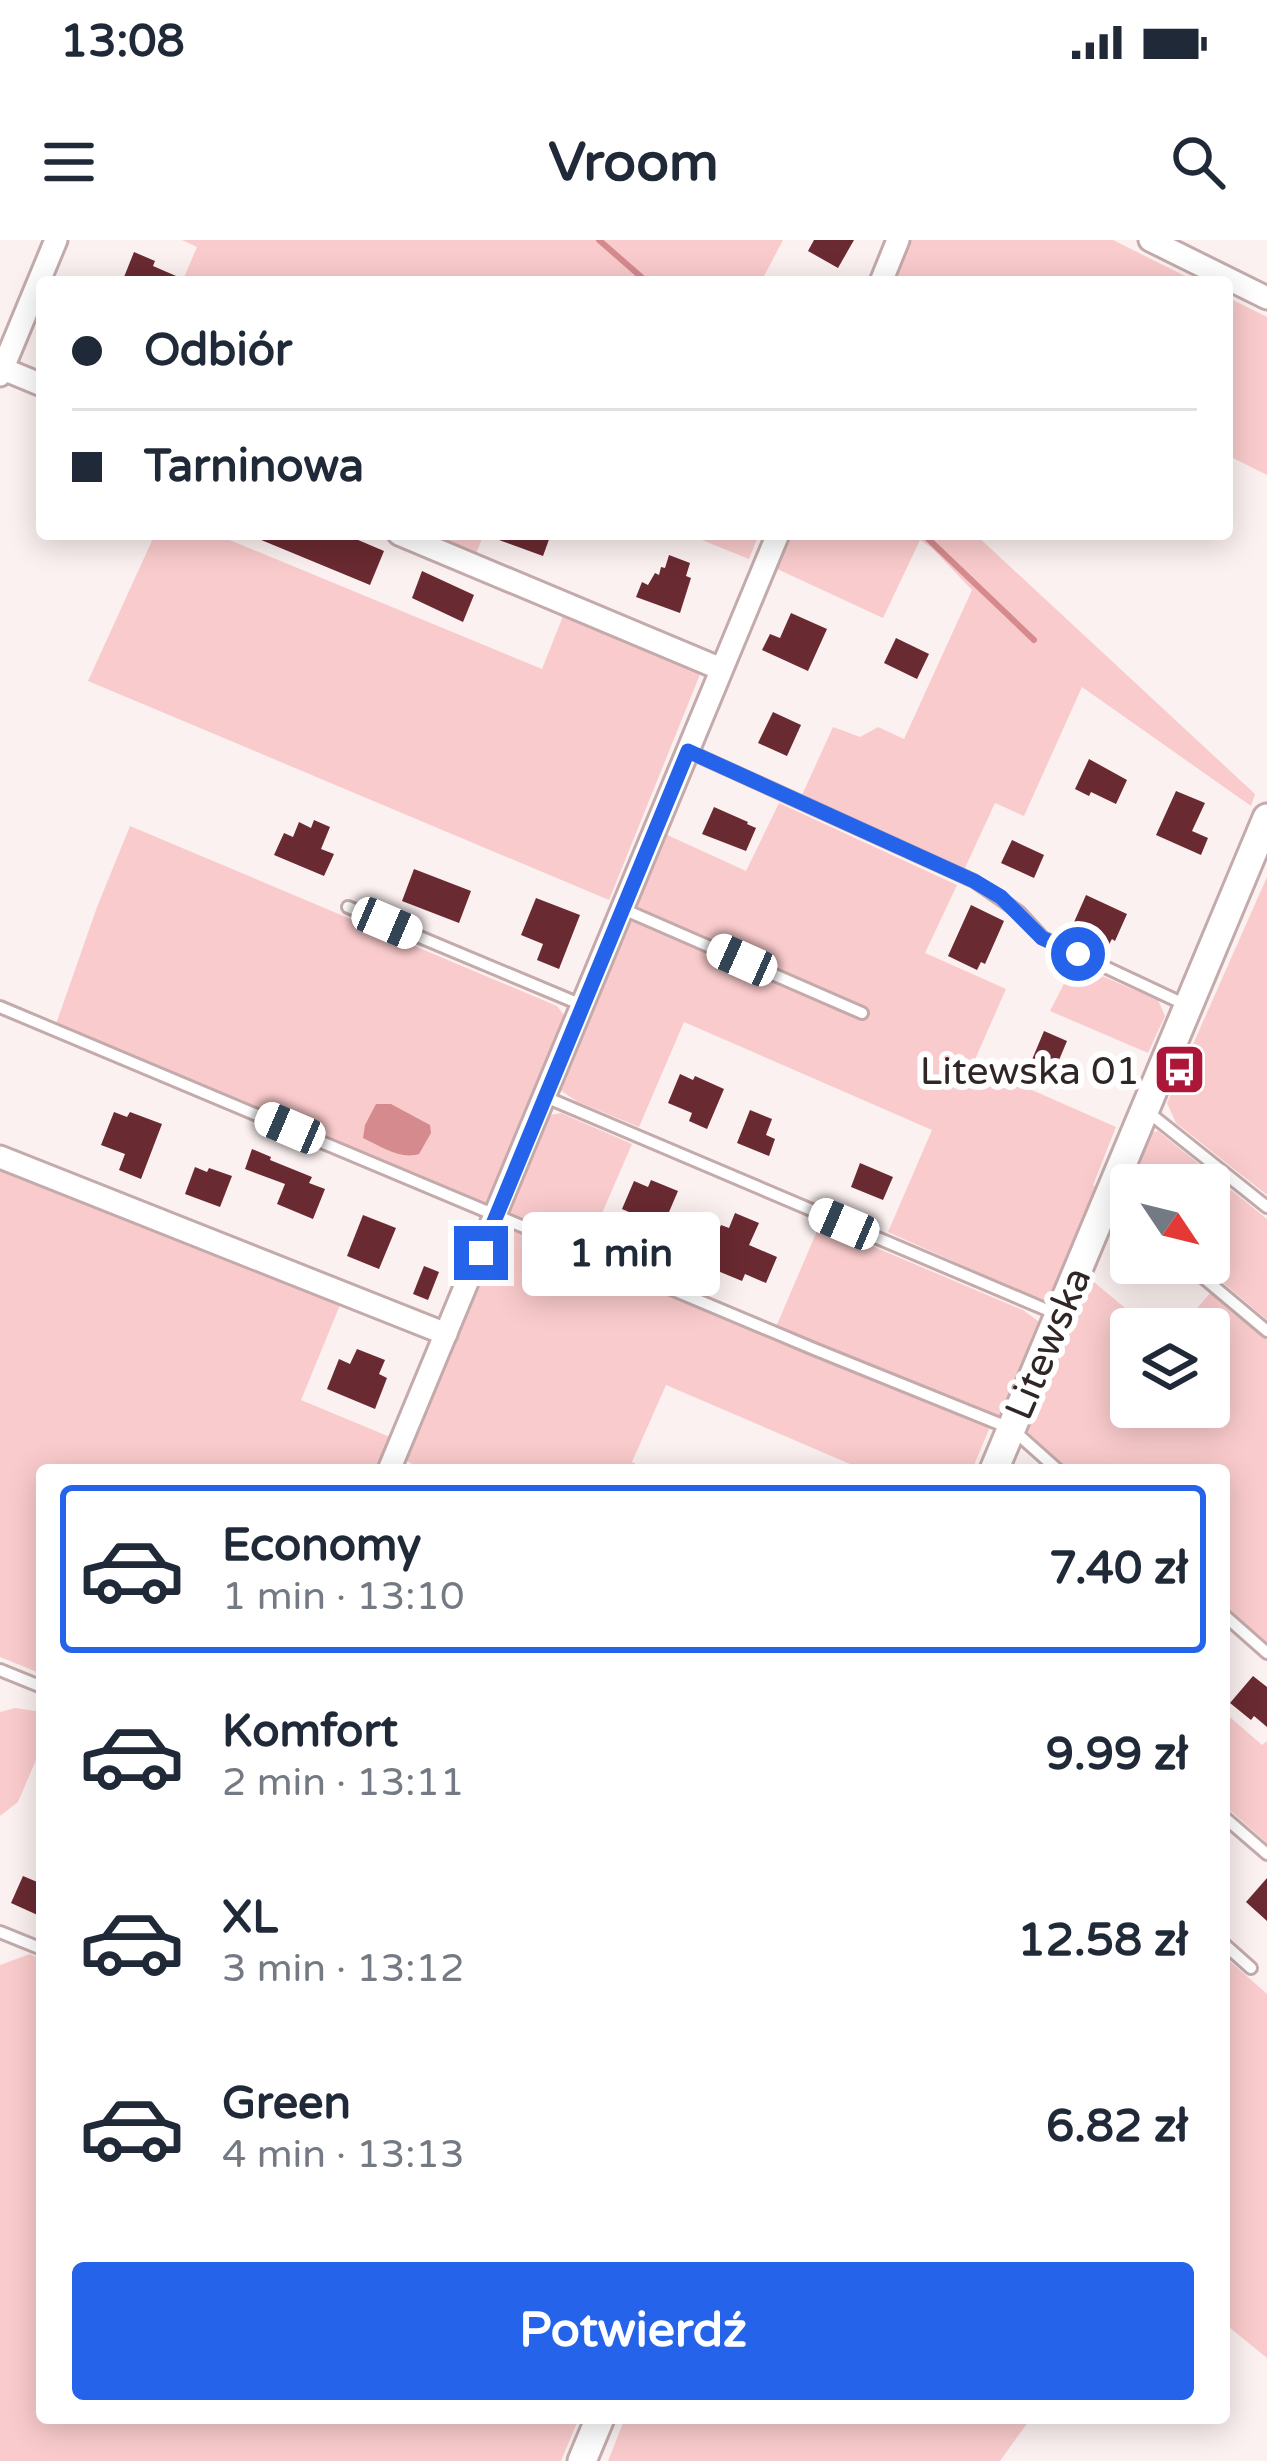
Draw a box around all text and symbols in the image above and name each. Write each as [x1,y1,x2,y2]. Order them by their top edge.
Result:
text: 13:08 [60,15,185,69]
icon: menu [36,129,102,195]
icon: search [1165,129,1231,195]
text: Vroom [548,130,719,195]
text: Odbiór [144,324,292,378]
text: Tarninowa [144,440,364,494]
car [347,892,427,954]
route start [1051,927,1105,981]
car [702,929,782,991]
bus stop icon: Litewska 01 [1151,1042,1207,1098]
place label: Litewska 01 [920,1048,1140,1095]
car [250,1097,330,1159]
north arrow [1110,1164,1230,1284]
map controls [1110,1164,1230,1428]
car [804,1193,884,1255]
callout: 1 min [523,1211,721,1295]
route end [454,1226,508,1280]
text: 1 min [569,1230,673,1277]
street label: Litewska [995,1260,1101,1427]
button: layers [1110,1308,1230,1428]
icon: car [78,1515,186,1623]
text: Economy [222,1519,421,1573]
text: 7.40 zł [1049,1542,1188,1596]
text: 1 min · 13:10 [222,1573,464,1620]
icon: car [78,1701,186,1809]
text: Komfort [222,1705,398,1759]
text: 9.99 zł [1046,1728,1188,1782]
text: 2 min · 13:11 [222,1759,464,1806]
icon: car [78,1887,186,1995]
text: XL [222,1891,278,1945]
text: 12.58 zł [1017,1914,1188,1968]
text: 3 min · 13:12 [222,1945,464,1992]
icon: car [78,2073,186,2181]
text: Green [222,2077,351,2131]
text: 6.82 zł [1046,2100,1188,2154]
text: 4 min · 13:13 [222,2131,464,2178]
button: Potwierdź [72,2262,1194,2400]

